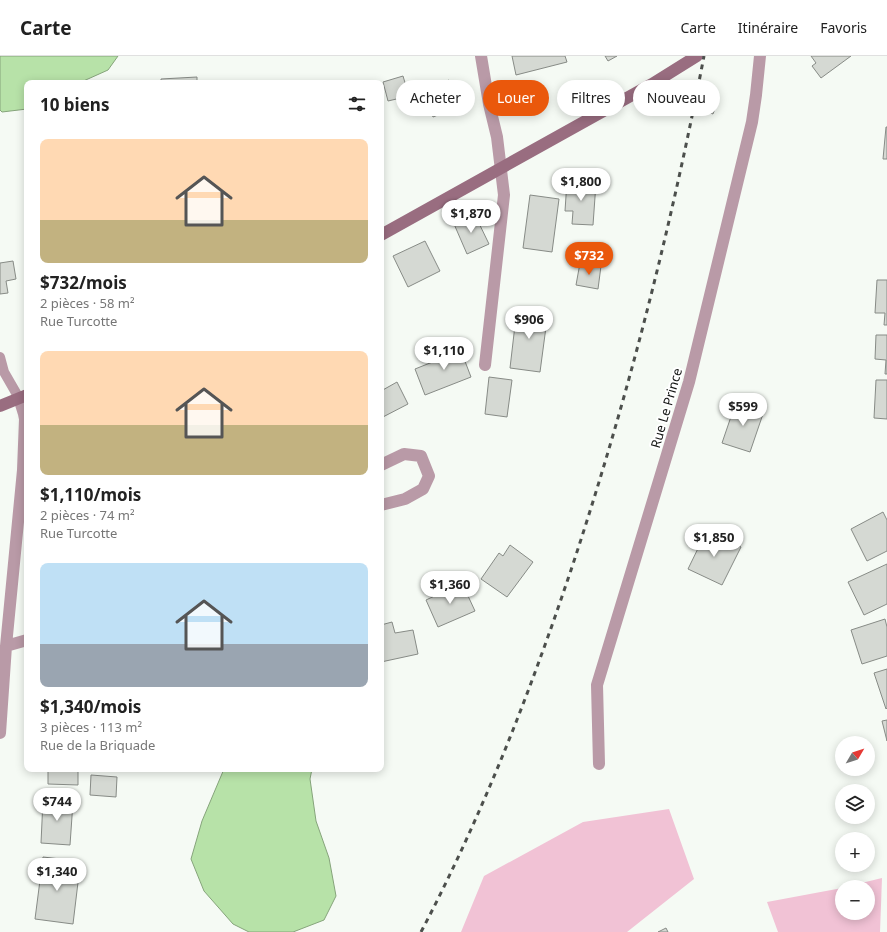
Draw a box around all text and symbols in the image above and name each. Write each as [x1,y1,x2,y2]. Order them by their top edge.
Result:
text: Carte [20,15,72,41]
text: Carte [680,18,716,37]
text: Itinéraire [738,18,798,37]
text: Favoris [820,18,867,37]
chip: Acheter [396,80,475,116]
chip: Louer [483,80,549,116]
chip: Filtres [557,80,625,116]
chip: Nouveau [633,80,720,116]
text: 10 biens [40,93,109,116]
icon: filters [346,93,368,115]
icon: home [168,165,240,237]
pin: $1,800 [548,168,614,202]
text: $1,800 [561,172,601,190]
pin: $1,870 [438,200,504,234]
text: $1,870 [451,204,491,222]
pin: $732 [565,242,613,276]
text: $732 [574,246,604,264]
text: $732/mois [40,271,127,294]
text: 2 pièces · 58 m² [40,294,135,312]
pin: $906 [505,306,553,340]
text: $906 [514,310,544,328]
text: Rue Turcotte [40,312,117,330]
pin: $1,110 [411,337,477,371]
text: $1,110 [424,341,464,359]
street label: Rue Le Prince [646,366,686,450]
icon: home [168,377,240,449]
pin: $599 [719,393,767,427]
text: $599 [728,397,758,415]
text: $1,110/mois [40,483,141,506]
text: 2 pièces · 74 m² [40,506,135,524]
text: Rue Turcotte [40,524,117,542]
pin: $1,850 [681,524,747,558]
text: $1,850 [694,528,734,546]
pin: $1,360 [417,571,483,605]
text: $1,360 [430,575,470,593]
icon: home [168,589,240,661]
text: $1,340/mois [40,695,141,718]
text: 3 pièces · 113 m² [40,718,142,736]
text: Rue de la Briquade [40,736,155,754]
north arrow [835,736,875,776]
map controls [835,736,875,920]
button: layers [835,784,875,824]
pin: $744 [33,788,81,822]
text: $744 [42,792,72,810]
button: + [835,832,875,872]
pin: $1,340 [24,858,90,892]
text: $1,340 [37,862,77,880]
button: − [835,880,875,920]

